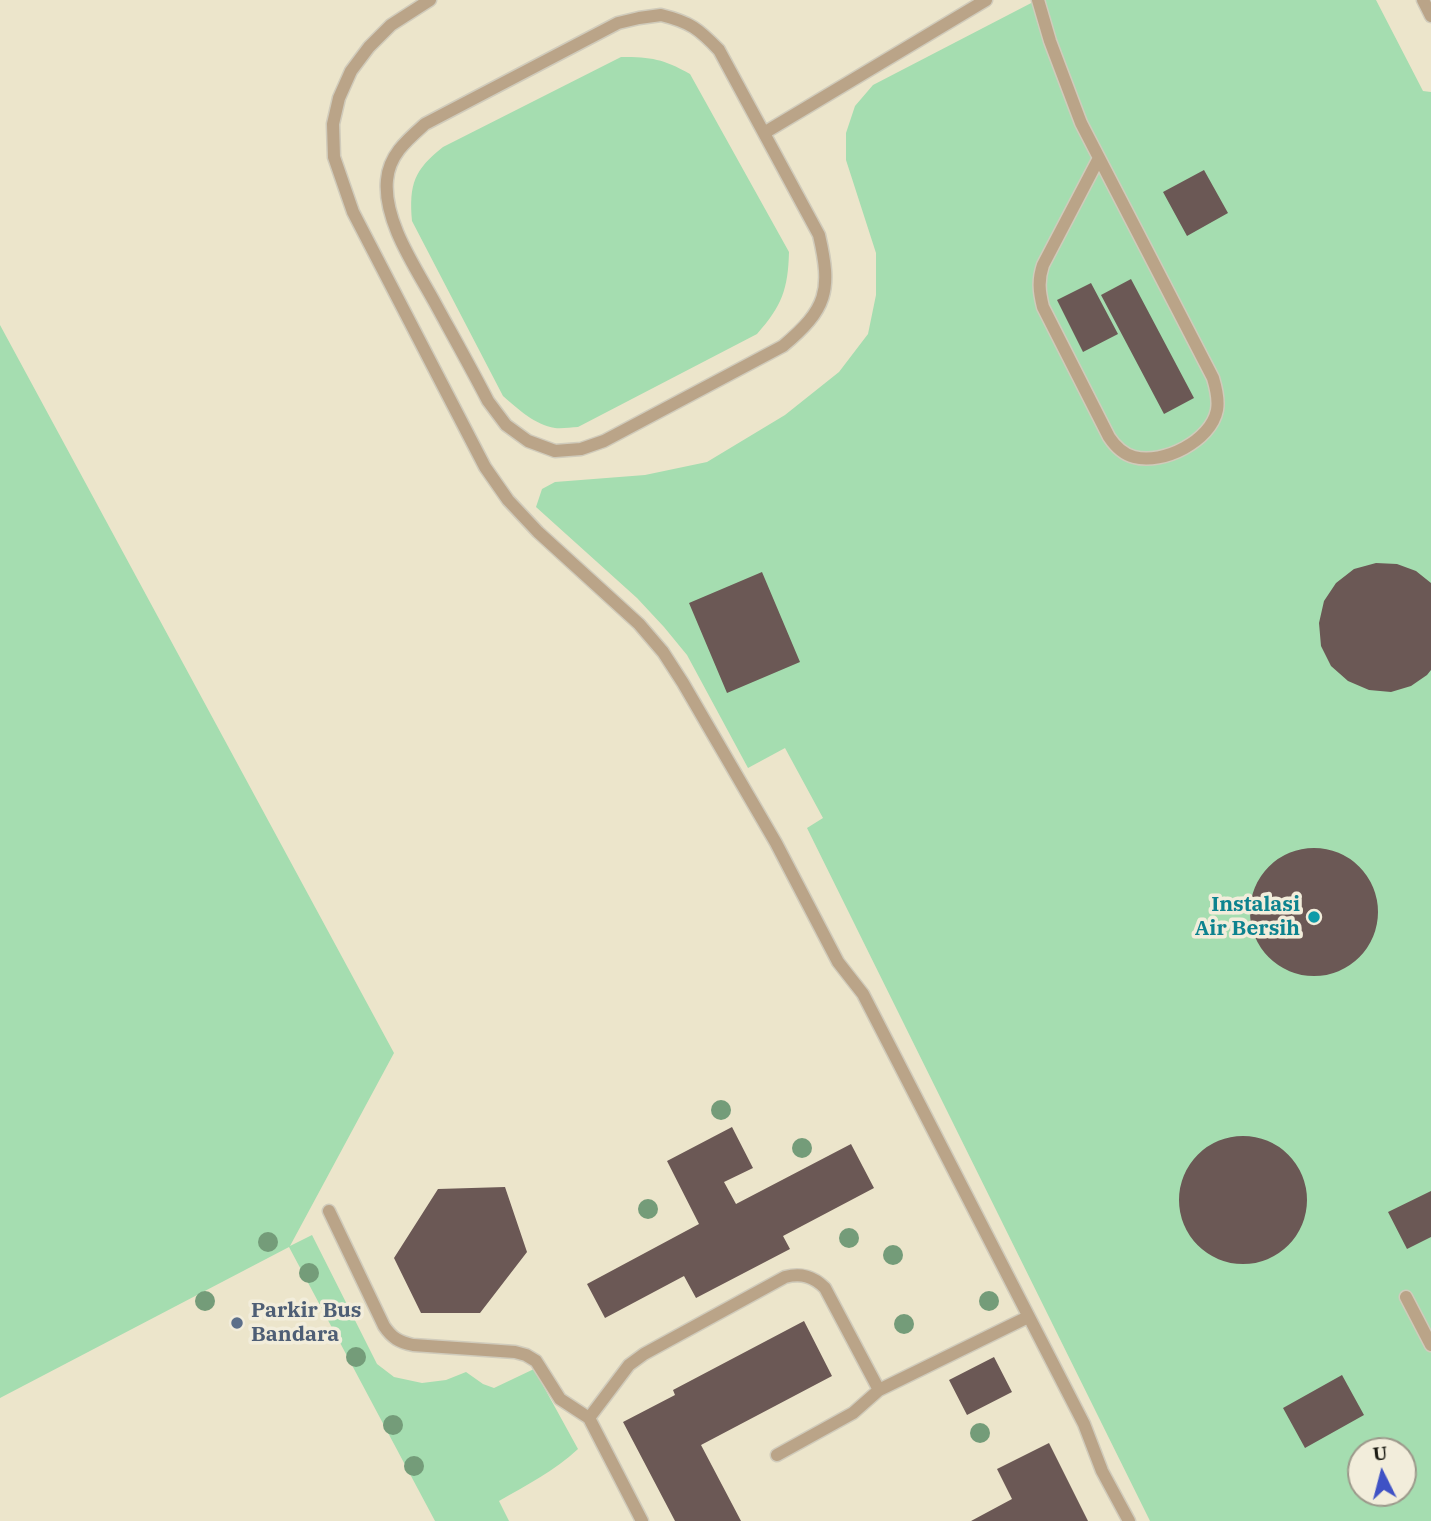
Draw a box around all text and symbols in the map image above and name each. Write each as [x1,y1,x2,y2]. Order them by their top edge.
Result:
place label: Instalasi Air Bersih [1195,892,1300,942]
marker: Instalasi Air Bersih [1306,909,1322,925]
place label: Parkir Bus Bandara [251,1298,361,1348]
marker: Parkir Bus Bandara [229,1315,245,1331]
north arrow [1347,1437,1417,1507]
text: U [1371,1440,1389,1466]

